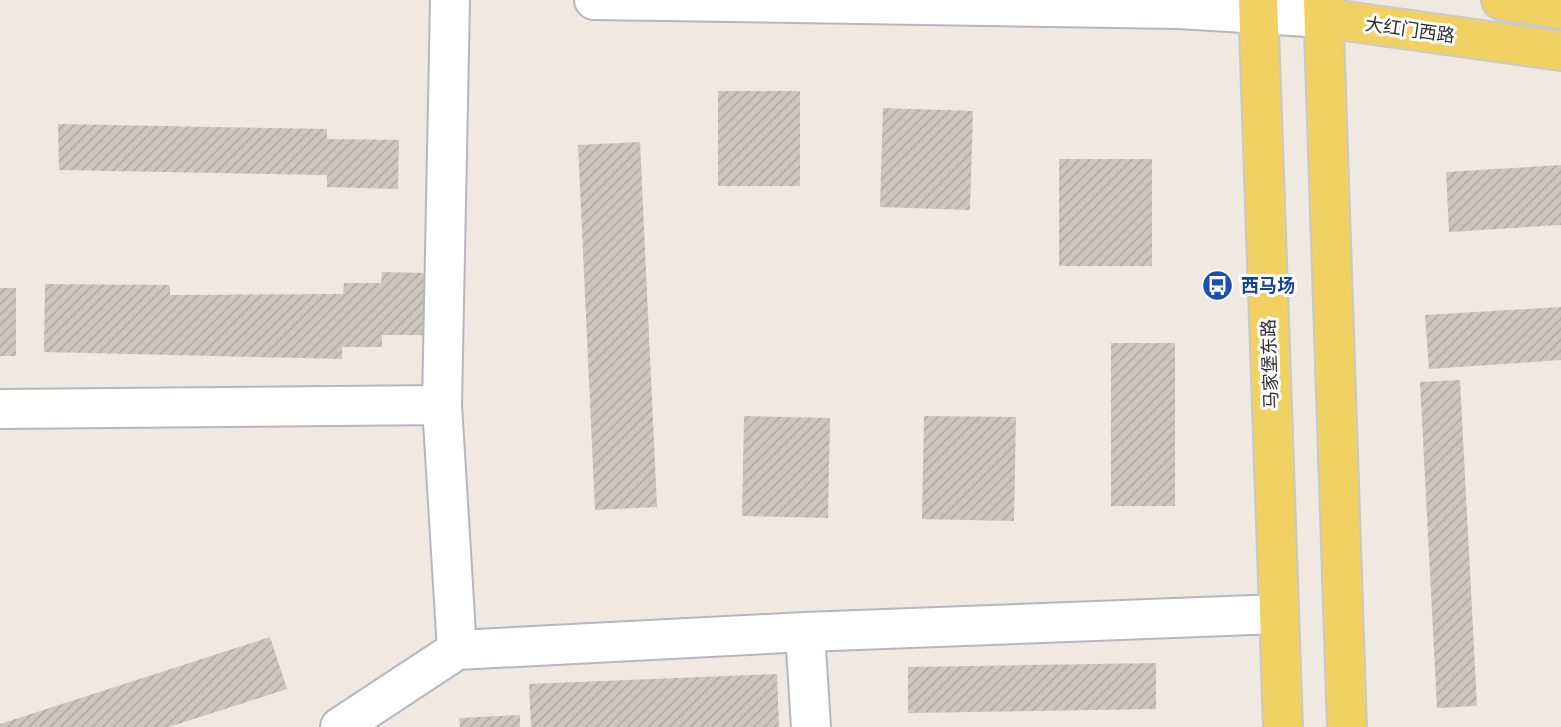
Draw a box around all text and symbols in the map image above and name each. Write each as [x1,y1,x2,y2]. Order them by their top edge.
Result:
street label: 大红门西路 [1364,13,1456,47]
bus stop icon: 西马场 [1201,269,1235,303]
place label: 西马场 [1241,275,1295,297]
street label: 马家堡东路 [1257,319,1283,409]

